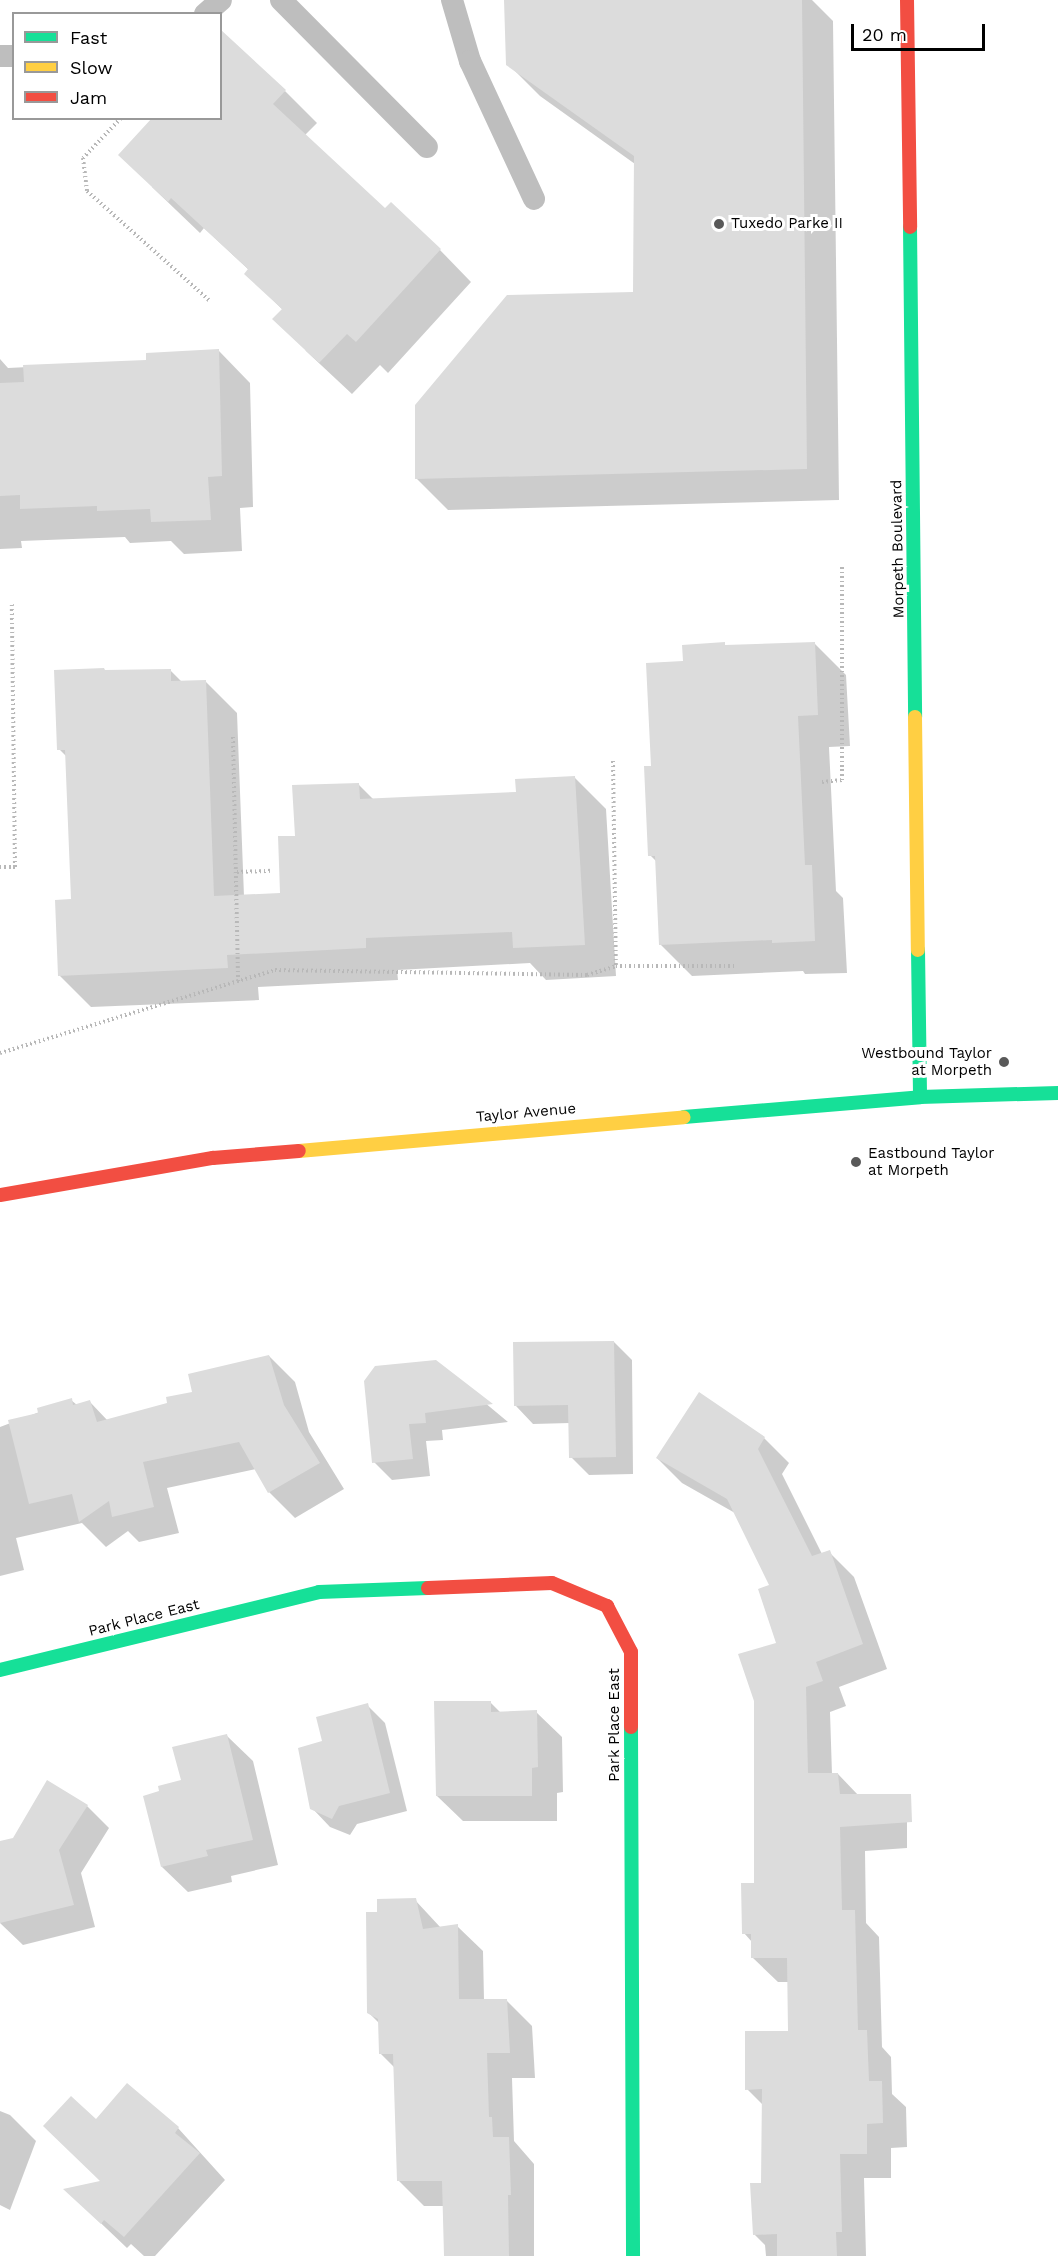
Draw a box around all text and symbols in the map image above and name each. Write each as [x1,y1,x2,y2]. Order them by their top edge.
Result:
legend [12,12,222,120]
scale bar [854,12,988,50]
text: 20 m [862,24,907,45]
text: Fast [70,27,107,48]
text: Slow [70,57,113,78]
text: Jam [70,87,107,108]
place label: Tuxedo Parke II [731,215,843,233]
marker: Tuxedo Parke II [712,217,726,231]
street label: Morpeth Boulevard [888,479,908,619]
place label: Westbound Taylor at Morpeth [861,1044,992,1079]
marker: Westbound Taylor at Morpeth [997,1055,1011,1069]
street label: Taylor Avenue [475,1100,577,1126]
place label: Eastbound Taylor at Morpeth [868,1144,995,1179]
marker: Eastbound Taylor at Morpeth [849,1155,863,1169]
street label: Park Place East [87,1595,201,1641]
street label: Park Place East [606,1668,624,1782]

